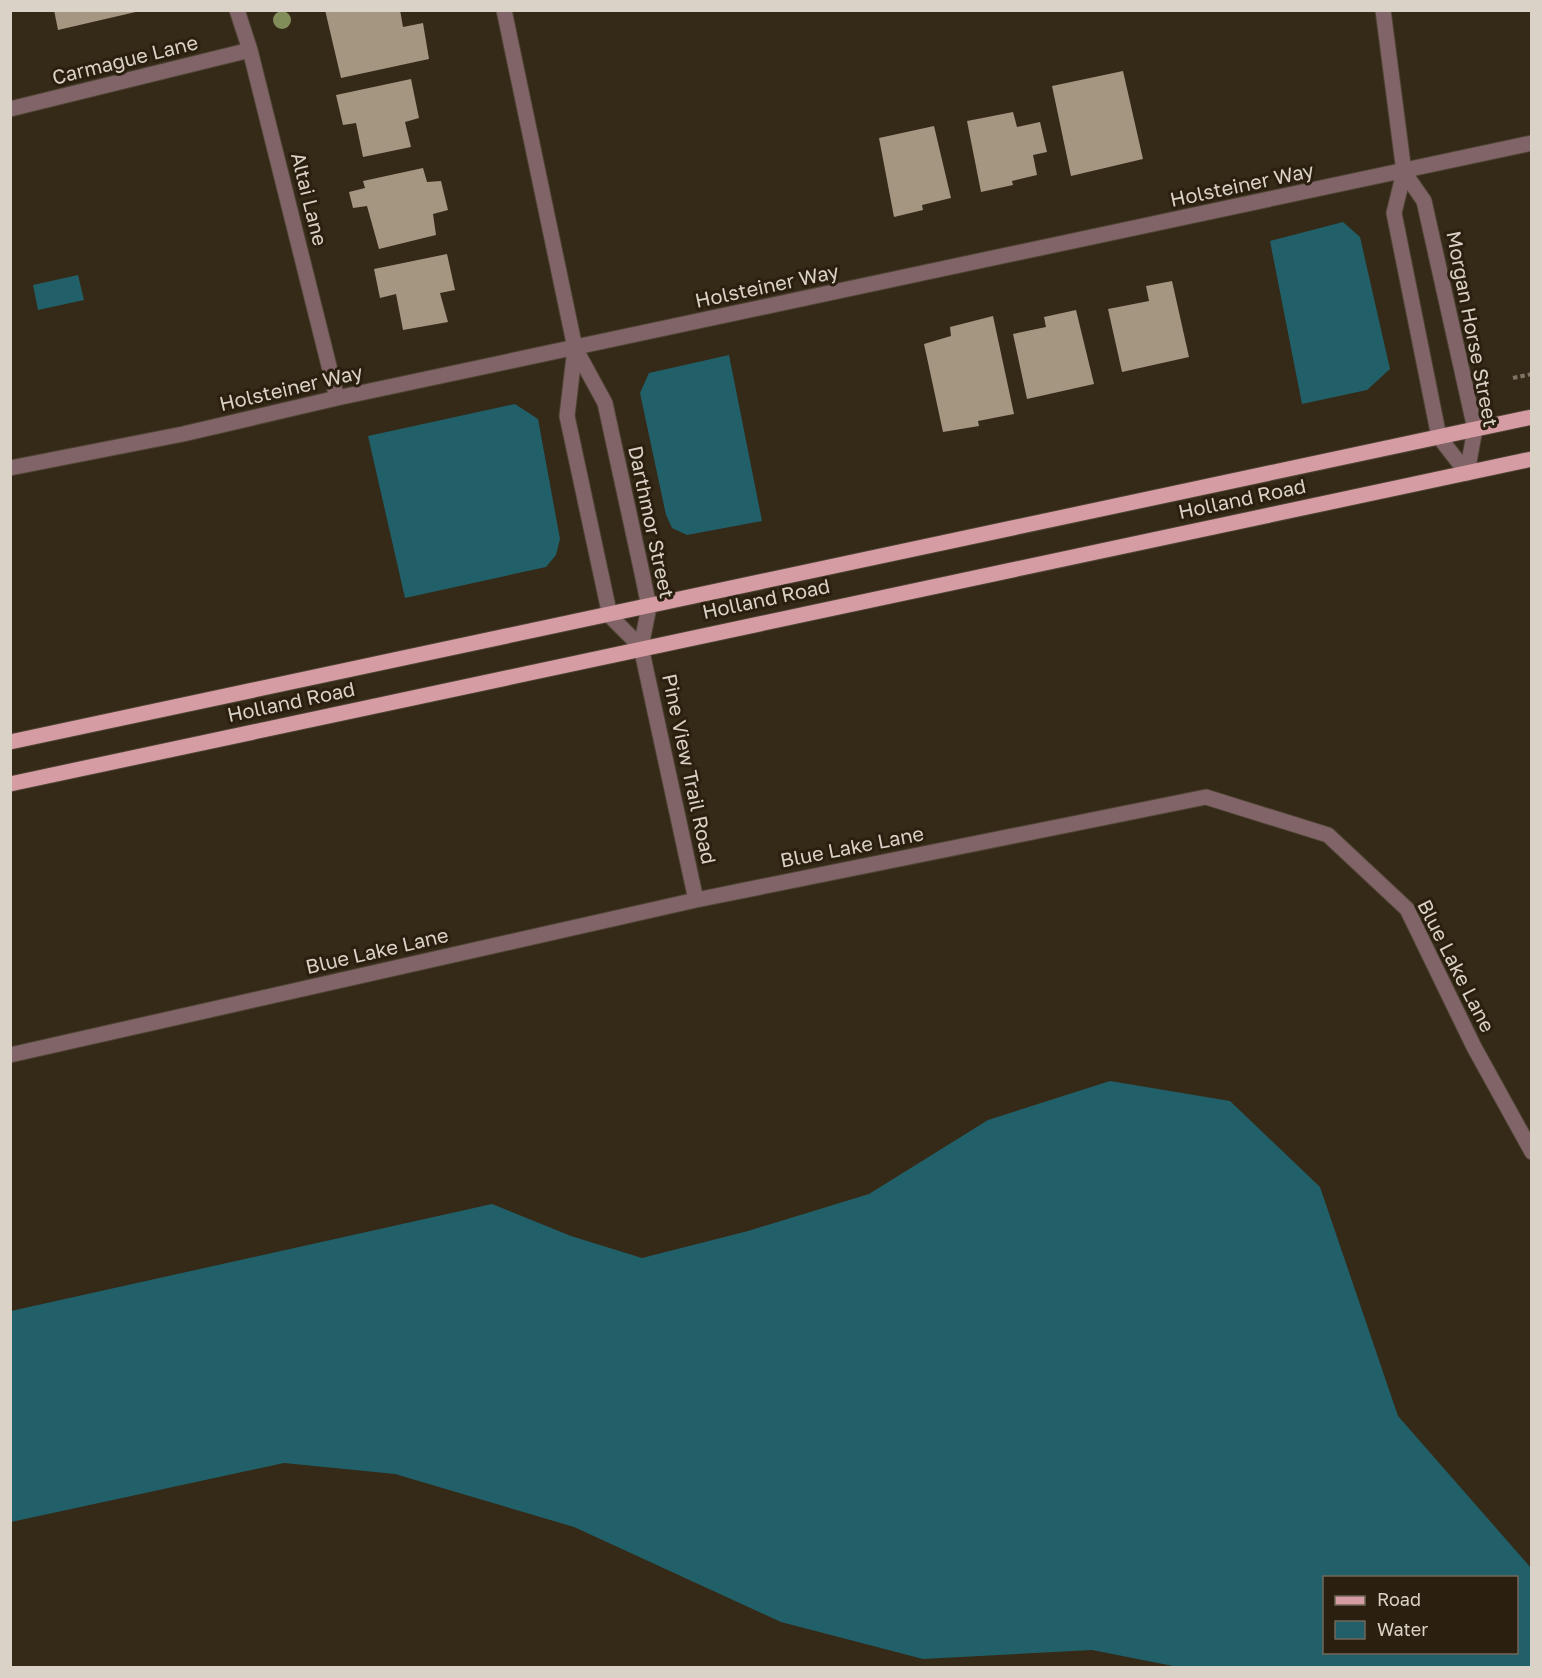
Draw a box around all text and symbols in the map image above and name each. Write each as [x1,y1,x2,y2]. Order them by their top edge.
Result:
street label: Carmague Lane [49,29,200,89]
street label: Altai Lane [287,150,333,248]
street label: Holsteiner Way [1168,157,1316,211]
street label: Morgan Horse Street [1442,229,1504,429]
street label: Holsteiner Way [693,258,841,312]
street label: Holsteiner Way [217,359,365,415]
street label: Darthmor Street [624,443,680,600]
street label: Holland Road [1176,473,1308,523]
street label: Holland Road [700,573,832,623]
street label: Pine View Trail Road [658,671,722,866]
street label: Holland Road [225,676,357,726]
street label: Blue Lake Lane [778,820,926,872]
street label: Blue Lake Lane [1413,895,1501,1036]
street label: Blue Lake Lane [303,922,450,978]
legend [1323,1576,1518,1654]
text: Road [1377,1588,1421,1610]
text: Water [1377,1618,1428,1640]

